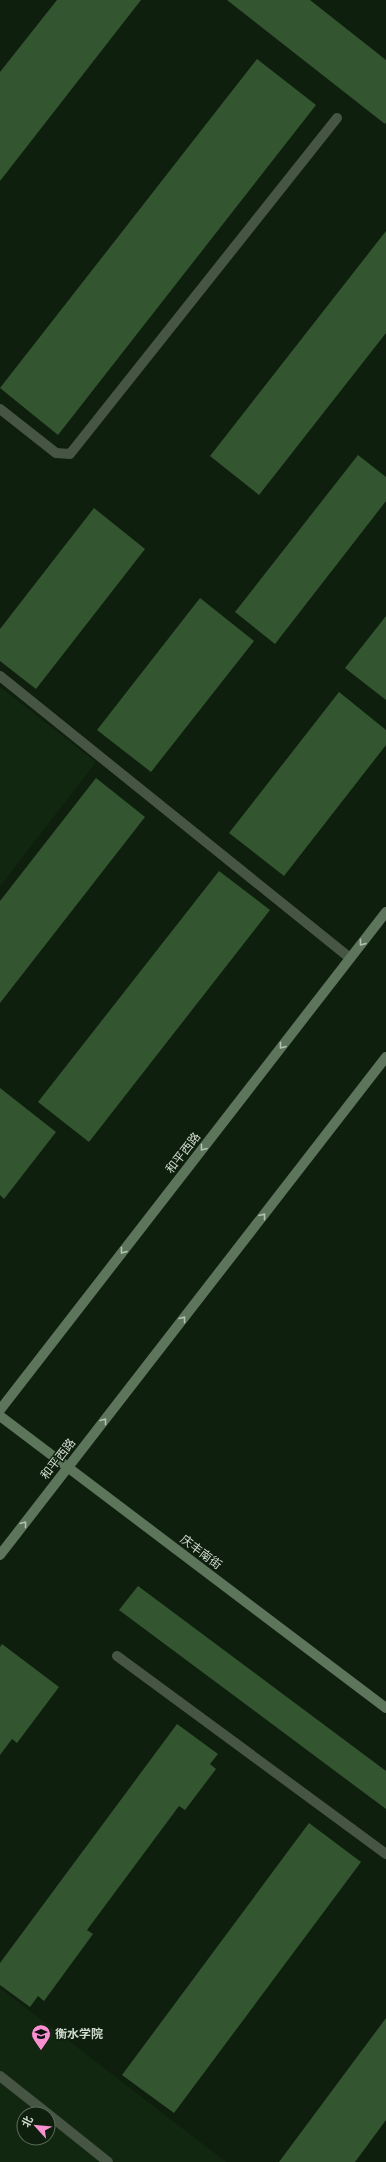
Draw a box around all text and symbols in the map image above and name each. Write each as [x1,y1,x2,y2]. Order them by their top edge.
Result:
one-way arrow [360,938,367,945]
one-way arrow [280,1041,287,1048]
street label: 和平西路 [163,1130,203,1176]
one-way arrow [201,1144,208,1151]
one-way arrow [258,1213,265,1220]
one-way arrow [120,1247,128,1254]
one-way arrow [179,1316,186,1323]
one-way arrow [99,1419,106,1426]
street label: 和平西路 [38,1436,78,1482]
one-way arrow [19,1522,26,1529]
street label: 庆丰南街 [178,1532,224,1572]
school or university icon: 衡水学院 [30,2023,52,2051]
place label: 衡水学院 [55,2027,103,2041]
north arrow [16,2106,56,2146]
text: 北 [19,2114,36,2130]

